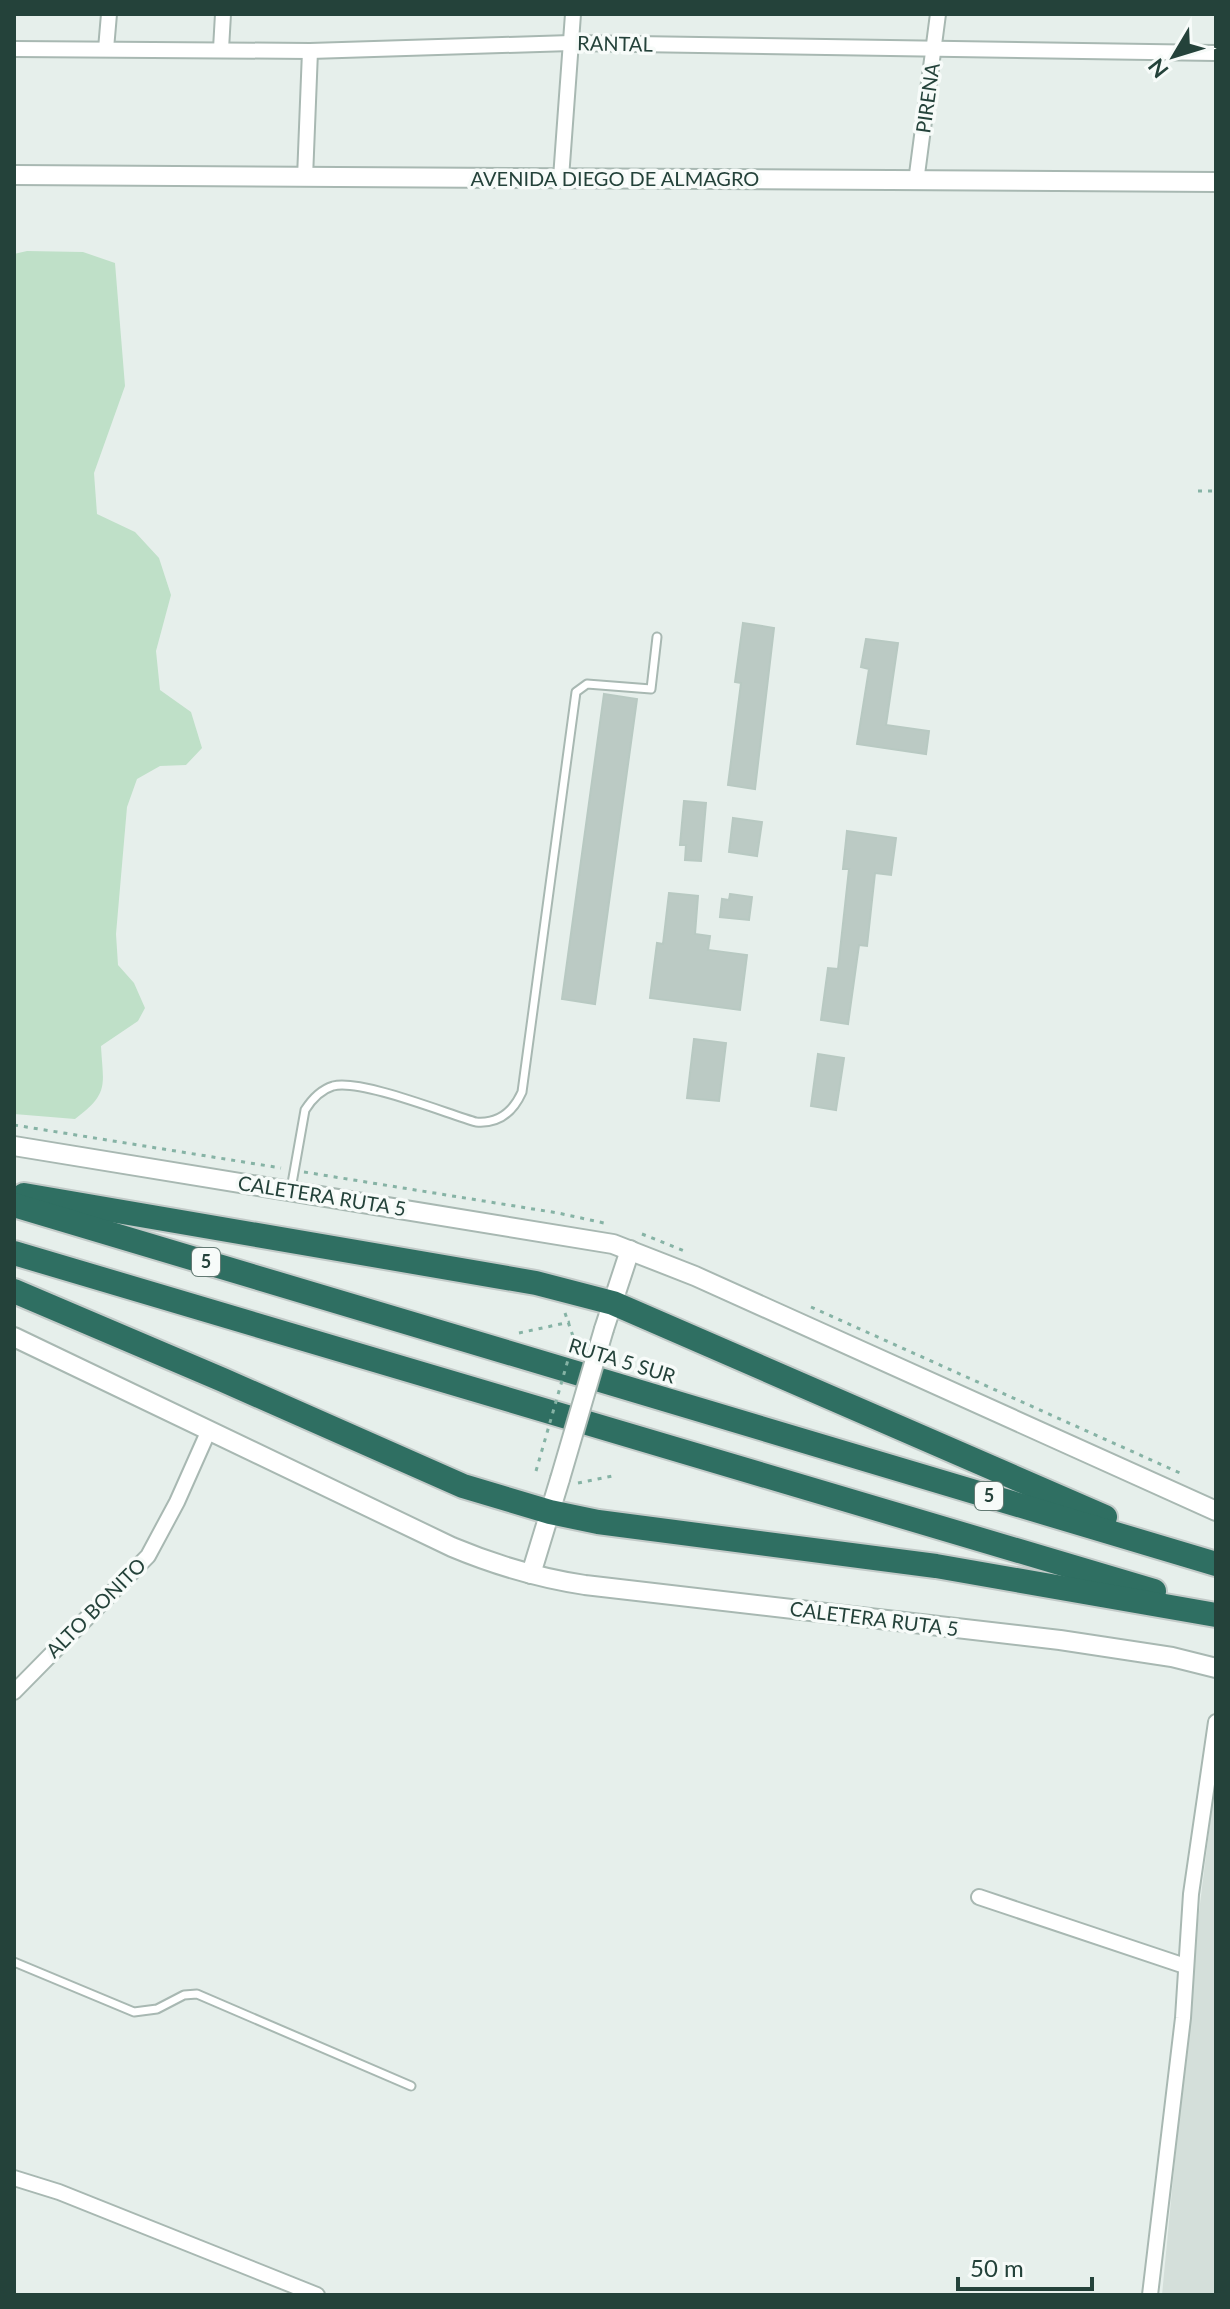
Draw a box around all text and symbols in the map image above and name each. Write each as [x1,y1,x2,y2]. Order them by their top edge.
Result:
north arrow [1134,16,1214,96]
street label: RANTAL [577,30,653,56]
text: N [1142,54,1174,84]
street label: PIRENA [910,61,944,134]
street label: AVENIDA DIEGO DE ALMAGRO [471,166,759,190]
street label: CALETERA RUTA 5 [236,1170,408,1220]
road number: 5 [192,1248,220,1276]
street label: RUTA 5 SUR [566,1332,679,1388]
road number: 5 [975,1482,1003,1510]
street label: ALTO BONITO [40,1552,150,1662]
street label: CALETERA RUTA 5 [788,1596,960,1640]
scale bar [958,2241,1092,2291]
text: 50 m [970,2253,1024,2282]

